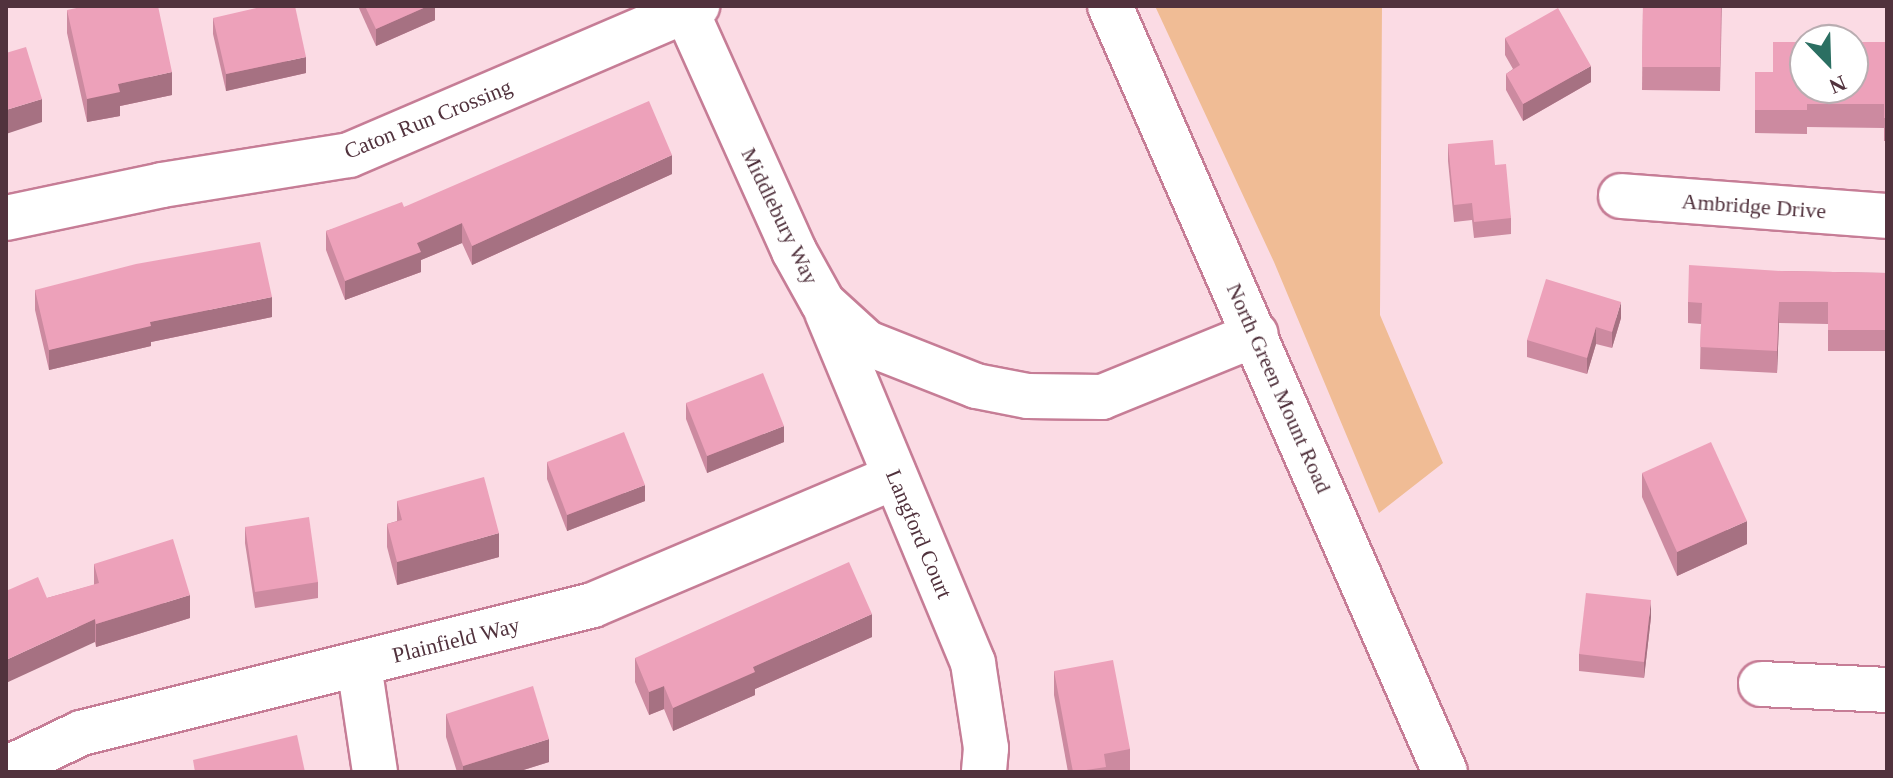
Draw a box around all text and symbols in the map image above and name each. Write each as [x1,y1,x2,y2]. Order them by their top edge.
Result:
north arrow [1789,24,1869,104]
text: N [1826,70,1850,99]
street label: Caton Run Crossing [340,73,516,165]
street label: Middlebury Way [735,143,825,289]
street label: Ambridge Drive [1681,188,1827,224]
street label: North Green Mount Road [1221,279,1337,497]
street label: Langford Court [880,466,958,602]
street label: Plainfield Way [389,611,523,669]

